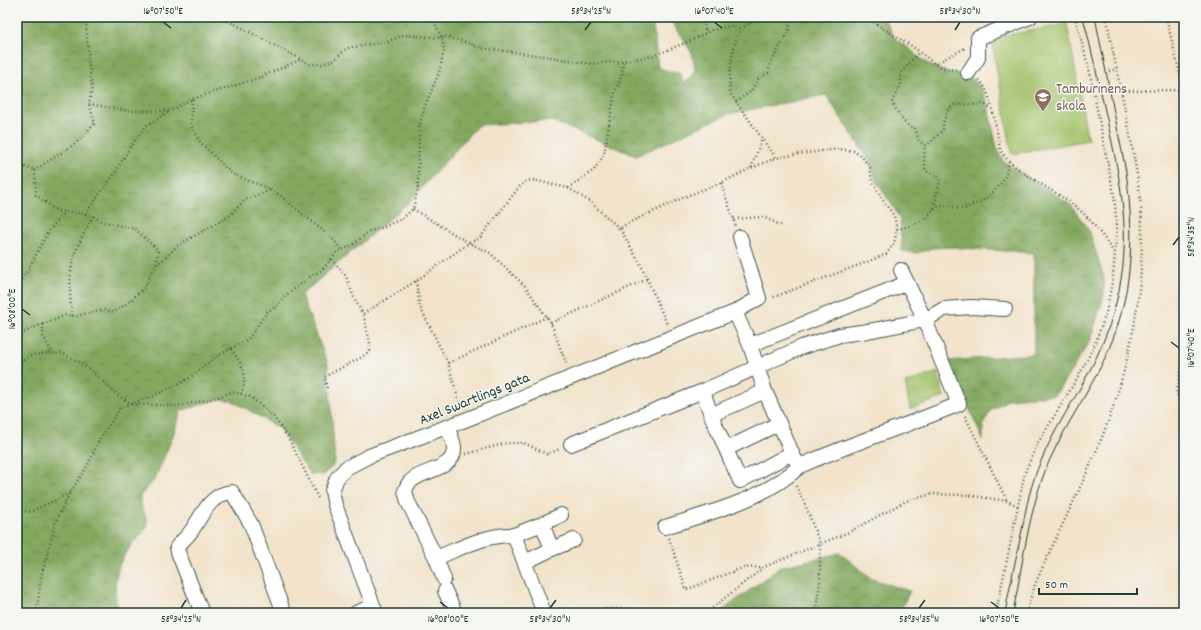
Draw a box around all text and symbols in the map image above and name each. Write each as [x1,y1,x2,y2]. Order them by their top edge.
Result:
text: 16°07'50"E [143,5,183,19]
text: 58°34'25"N [571,5,611,19]
text: 16°07'40"E [694,5,734,19]
text: 58°34'30"N [940,5,980,19]
place label: Tamburinens skola [1056,79,1127,118]
school or university icon: Tamburinens skola [1033,87,1053,112]
text: 58°34'35"N [1185,217,1199,257]
text: 16°08'00"E [6,288,20,329]
text: 16°07'40"E [1185,328,1199,368]
street label: Axel Swartlings gata [416,367,534,432]
scale bar [1039,570,1137,596]
text: 50 m [1045,577,1068,594]
text: 58°34'25"N [161,613,201,627]
text: 16°08'00"E [428,613,469,627]
text: 58°34'30"N [530,613,570,627]
text: 58°34'35"N [899,613,939,627]
text: 16°07'50"E [979,613,1019,627]

